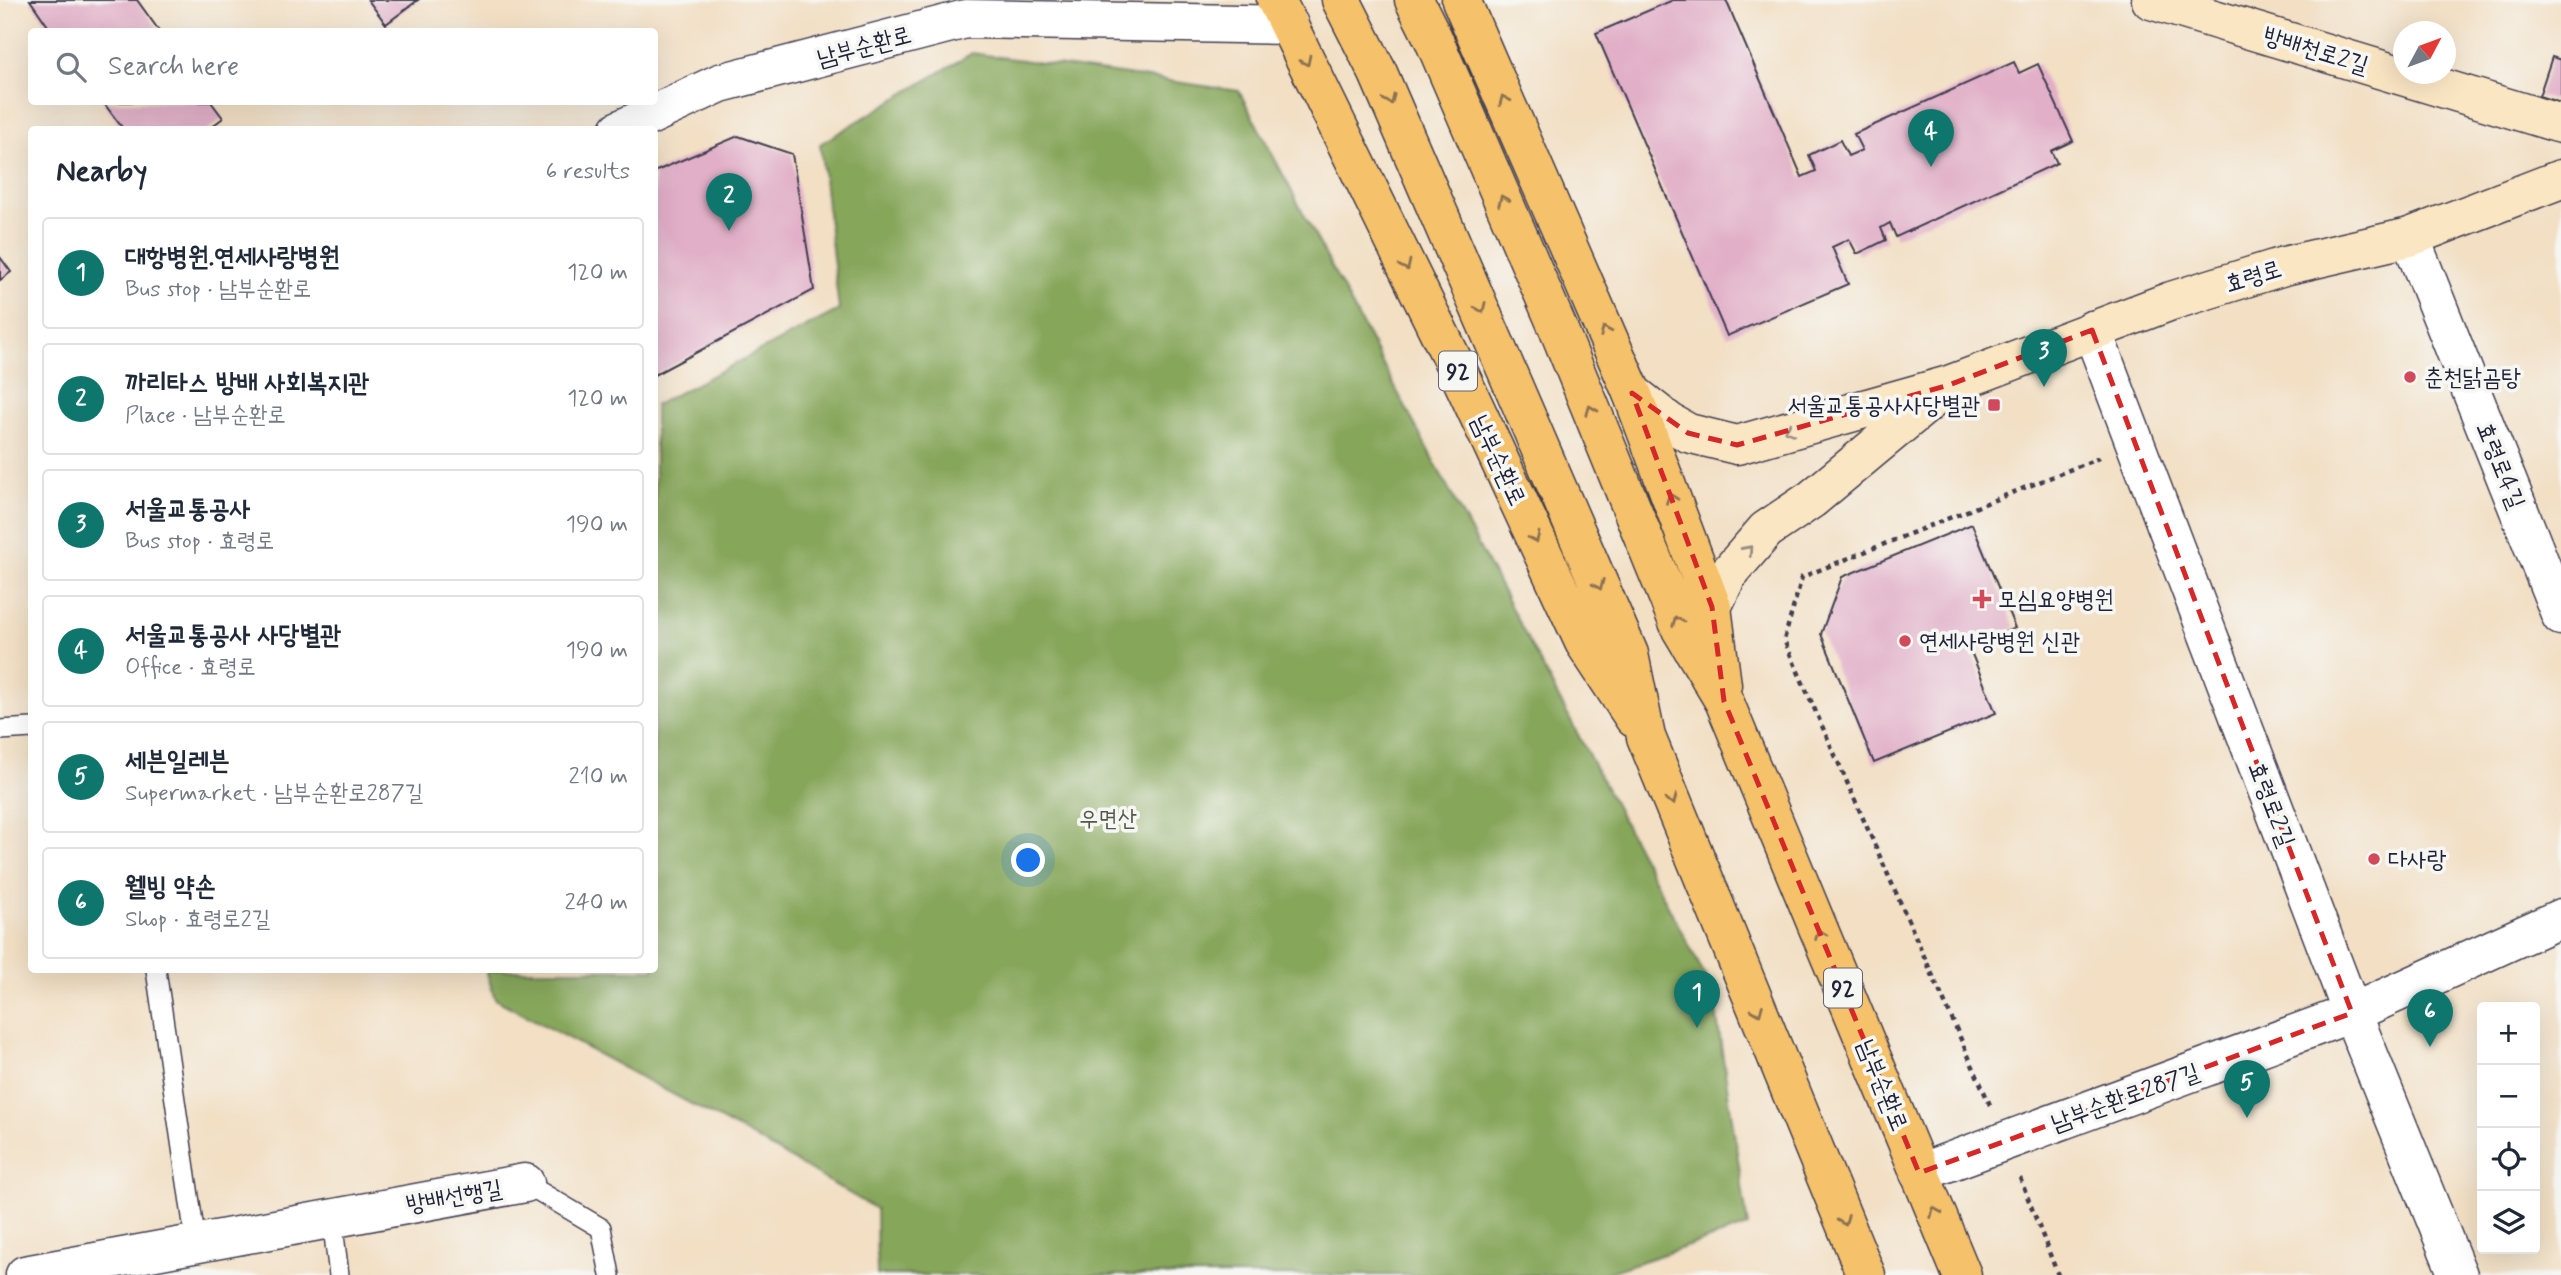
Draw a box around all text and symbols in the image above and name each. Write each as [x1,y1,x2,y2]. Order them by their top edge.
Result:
street label: 남부순환로 [814,20,915,75]
street label: 방배천로2길 [2259,21,2372,82]
north arrow [2393,21,2456,84]
search box [28,28,658,105]
icon: search [52,48,90,86]
text: Search here [108,50,239,84]
one-way arrow [1298,54,1312,66]
one-way arrow [1382,93,1396,105]
one-way arrow [1498,95,1512,107]
pin: 4 [1908,109,1954,167]
text: Nearby [56,152,147,191]
text: 6 results [546,157,630,187]
pin: 2 [706,173,752,231]
one-way arrow [1497,195,1511,208]
text: 대항병원.연세사랑병원 [125,241,340,275]
street label: 효령로 [2221,254,2286,301]
text: 1 [76,258,86,288]
text: 120 m [567,258,628,288]
one-way arrow [1398,259,1412,271]
text: Bus stop · 남부순환로 [125,275,311,305]
one-way arrow [1473,301,1487,314]
one-way arrow [1599,326,1613,338]
pin: 3 [2021,329,2067,387]
road number: 92 [1439,352,1477,390]
place label: 춘천닭곰탕 [2424,363,2521,394]
text: 까리타스 방배 사회복지관 [125,367,369,401]
marker: 춘천닭곰탕 [2402,369,2418,385]
text: 2 [75,384,87,414]
text: 120 m [567,384,628,414]
place label: 서울교통공사사당별관 [1787,391,1980,422]
marker: 서울교통공사사당별관 [1986,397,2002,413]
text: Place · 남부순환로 [125,401,286,431]
one-way arrow [1586,405,1600,417]
street label: 남부순환로 [1463,410,1532,511]
street label: 효령로4길 [2468,417,2531,514]
one-way arrow [1784,422,1796,437]
one-way arrow [1665,492,1679,504]
text: 서울교통공사 [125,493,251,527]
text: 3 [76,510,86,540]
text: 190 m [566,510,628,540]
text: Bus stop · 효령로 [125,527,274,557]
one-way arrow [1527,530,1541,543]
one-way arrow [1739,545,1752,558]
one-way arrow [1591,578,1605,590]
place label: 모심요양병원 [1998,585,2114,616]
marker: 모심요양병원 [1972,589,1992,609]
one-way arrow [1672,615,1686,627]
text: 서울교통공사 사당별관 [125,619,341,653]
place label: 연세사랑병원 신관 [1919,627,2080,658]
marker: 연세사랑병원 신관 [1897,633,1913,649]
text: 4 [74,636,88,666]
text: 190 m [566,636,628,666]
text: Office · 효령로 [125,653,256,683]
text: 세븐일레븐 [125,745,230,779]
street label: 효령로2길 [2240,757,2301,852]
text: 5 [74,762,88,792]
text: 210 m [568,762,628,792]
text: Supermarket · 남부순환로287길 [125,779,423,809]
one-way arrow [1664,793,1678,805]
park label: 우면산 [1079,804,1137,835]
your location [1011,843,1045,877]
place label: 다사랑 [2388,845,2447,876]
marker: 다사랑 [2366,851,2382,867]
text: 웰빙 약손 [125,871,216,905]
text: 6 [75,888,87,918]
text: 240 m [564,888,628,918]
text: Shop · 효령로2길 [125,905,270,935]
one-way arrow [1815,929,1829,941]
road number: 92 [1824,968,1862,1007]
pin: 1 [1674,970,1720,1028]
pin: 6 [2407,989,2453,1047]
map controls [2477,1002,2540,1254]
button: + [2477,1002,2540,1065]
one-way arrow [1750,1003,1764,1016]
street label: 남부순환로 [1849,1035,1914,1136]
street label: 남부순환로287길 [2047,1057,2204,1140]
pin: 5 [2224,1060,2270,1118]
button: − [2477,1065,2540,1128]
button: locate [2477,1128,2540,1191]
street label: 방배선행길 [404,1174,504,1221]
button: layers [2477,1191,2540,1254]
one-way arrow [1930,1207,1944,1219]
one-way arrow [1835,1215,1849,1227]

